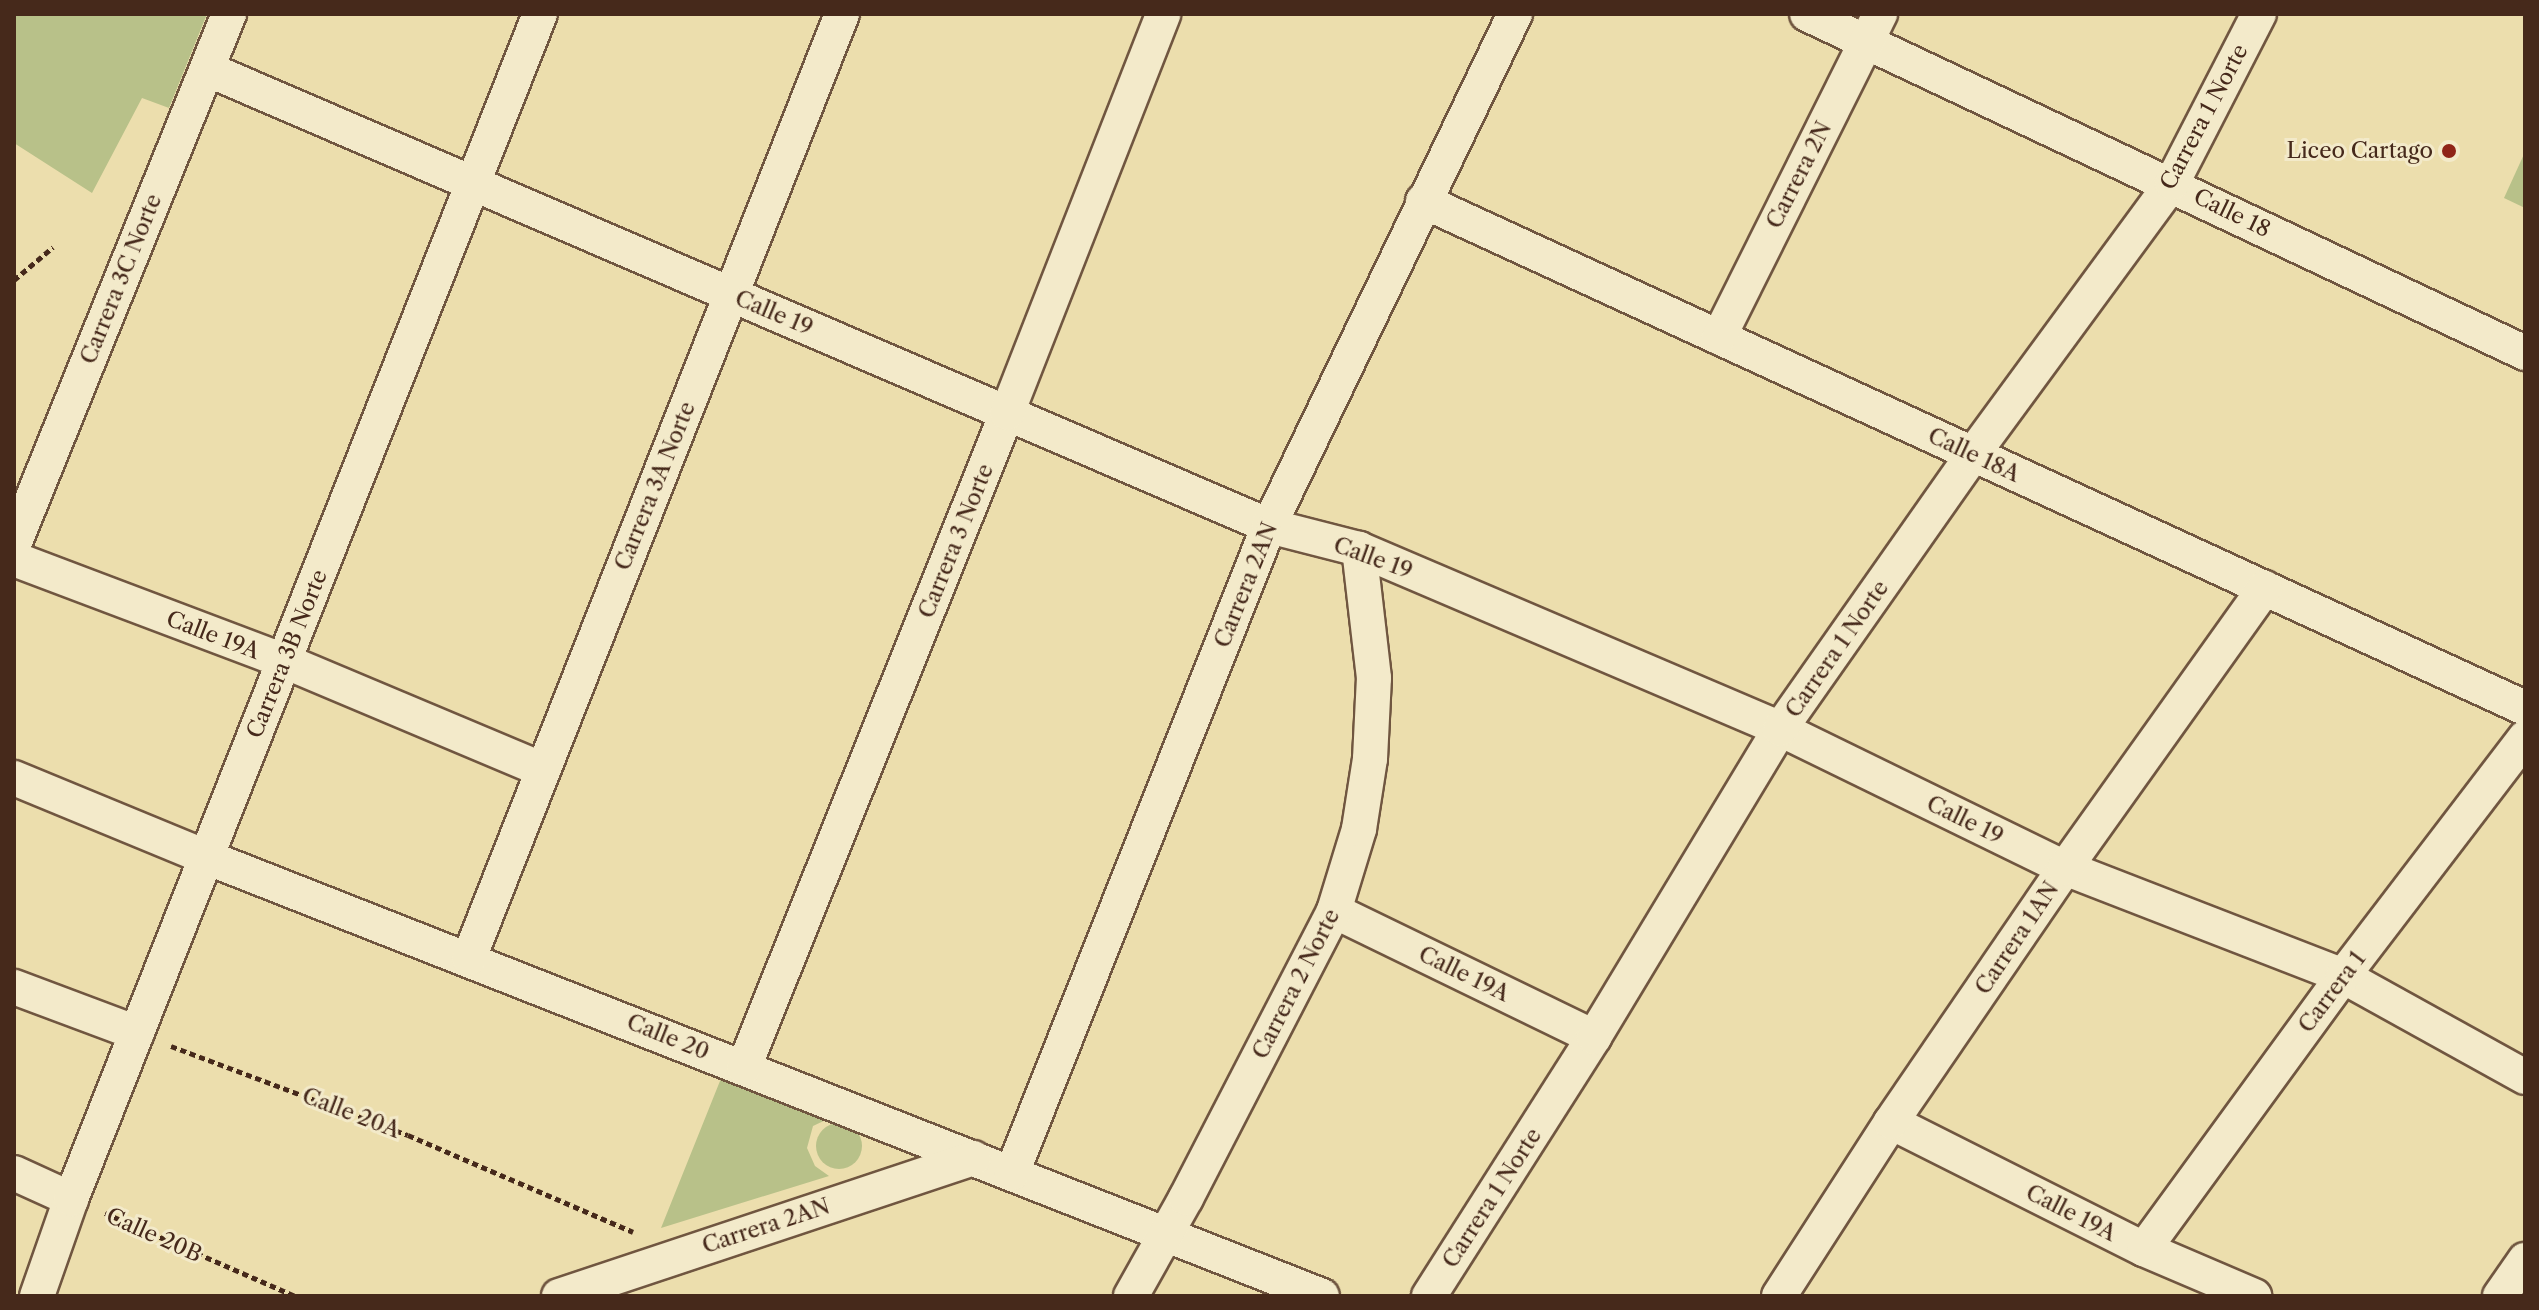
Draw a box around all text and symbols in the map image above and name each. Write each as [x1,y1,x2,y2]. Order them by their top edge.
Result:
street label: Carrera 1 Norte [2154,40,2254,194]
street label: Carrera 2N [1761,117,1837,233]
place label: Liceo Cartago [2286,138,2433,164]
marker: Liceo Cartago [2440,142,2458,160]
street label: Calle 18 [2189,183,2275,243]
street label: Carrera 3C Norte [75,190,167,368]
street label: Calle 19 [731,285,817,341]
street label: Carrera 3A Norte [609,397,701,575]
street label: Calle 18A [1924,422,2024,488]
street label: Carrera 3 Norte [913,460,999,622]
street label: Carrera 2AN [1209,518,1283,652]
street label: Calle 19 [1330,532,1416,584]
street label: Carrera 3B Norte [241,566,333,742]
street label: Carrera 1 Norte [1780,575,1894,723]
street label: Calle 19A [163,605,263,665]
street label: Calle 19 [1922,790,2008,850]
street label: Carrera 1AN [1970,877,2064,999]
street label: Carrera 2 Norte [1247,905,1345,1063]
street label: Calle 19A [1414,941,1514,1007]
street label: Carrera 1 [2293,946,2371,1038]
street label: Calle 20 [623,1009,713,1065]
street label: Calle 20A [298,1082,404,1144]
street label: Carrera 1 Norte [1437,1123,1547,1273]
street label: Calle 19A [2022,1179,2120,1247]
street label: Carrera 2AN [699,1193,833,1259]
street label: Calle 20B [102,1202,206,1268]

